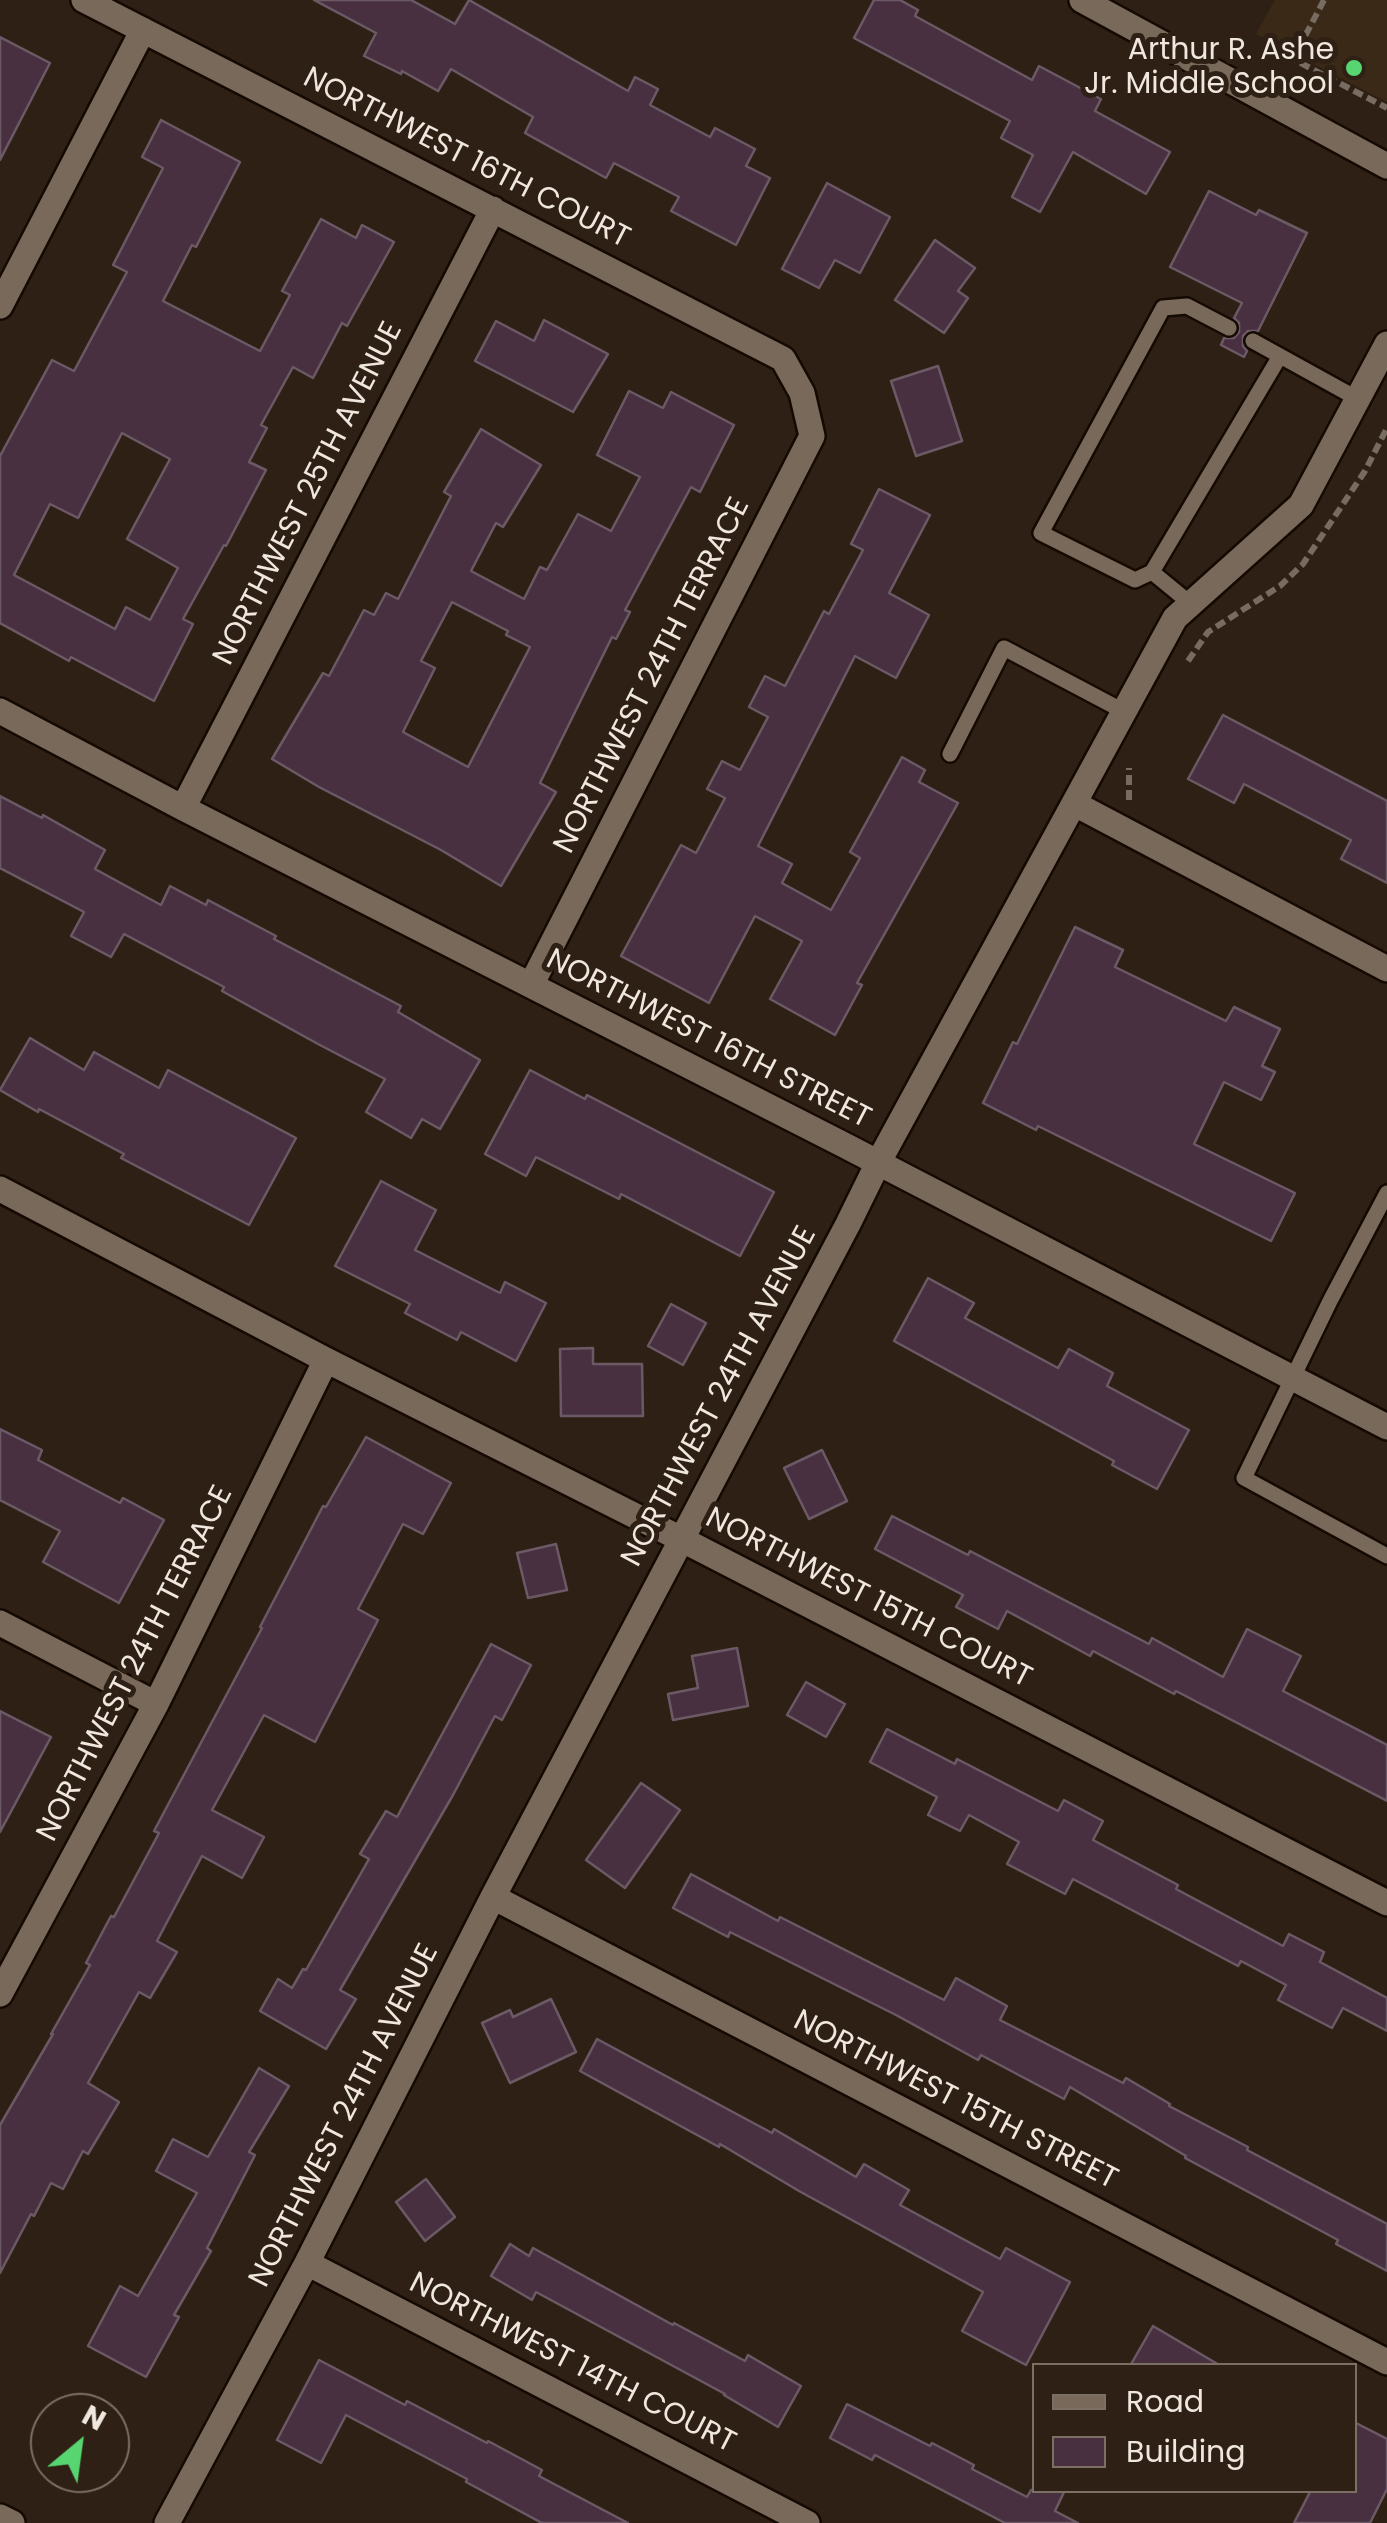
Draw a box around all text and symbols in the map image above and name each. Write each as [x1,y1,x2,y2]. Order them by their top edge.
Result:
place label: Arthur R. Ashe Jr. Middle School [1084,33,1334,104]
marker: Arthur R. Ashe Jr. Middle School [1343,57,1365,79]
street label: NORTHWEST 16TH COURT [297,61,635,257]
street label: NORTHWEST 25TH AVENUE [207,316,411,672]
street label: NORTHWEST 24TH TERRACE [547,492,759,860]
street label: NORTHWEST 16TH STREET [540,942,876,1138]
street label: NORTHWEST 24TH AVENUE [615,1221,825,1573]
street label: NORTHWEST 24TH TERRACE [30,1480,242,1848]
street label: NORTHWEST 15TH COURT [699,1501,1037,1697]
street label: NORTHWEST 24TH AVENUE [243,1938,447,2294]
street label: NORTHWEST 15TH STREET [787,2003,1123,2199]
street label: NORTHWEST 14TH COURT [403,2266,741,2462]
legend [1032,2363,1357,2493]
text: Road [1126,2380,1204,2423]
north arrow [30,2393,130,2493]
text: N [75,2396,112,2440]
text: Building [1126,2430,1246,2473]

